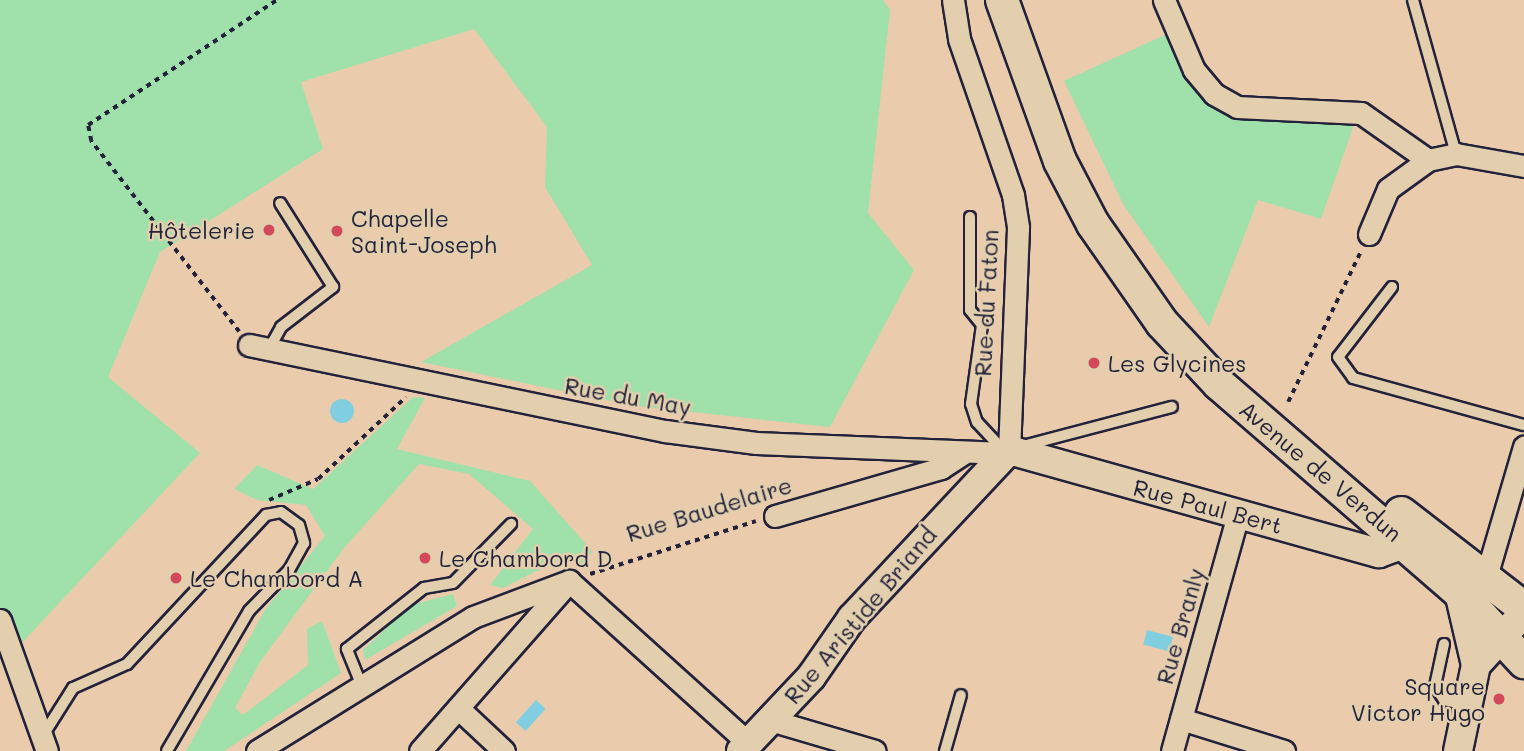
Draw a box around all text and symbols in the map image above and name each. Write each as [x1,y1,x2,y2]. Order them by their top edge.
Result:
place label: Chapelle Saint-Joseph [351,204,497,258]
place label: Hôtelerie [148,216,255,244]
marker: Hôtelerie [261,222,277,238]
marker: Chapelle Saint-Joseph [329,223,345,239]
street label: Rue du Faton [968,229,1004,377]
place label: Les Glycines [1108,349,1246,377]
marker: Les Glycines [1086,355,1102,371]
street label: Rue du May [563,371,693,421]
street label: Avenue de Verdun [1234,395,1408,547]
street label: Rue Baudelaire [623,471,795,547]
street label: Rue Paul Bert [1130,473,1286,539]
street label: Rue Aristide Briand [778,521,942,709]
place label: Le Chambord D [439,544,612,572]
marker: Le Chambord D [417,550,433,566]
place label: Le Chambord A [190,564,363,592]
street label: Rue Branly [1150,565,1210,687]
marker: Le Chambord A [168,570,184,586]
place label: Square Victor Hugo [1351,672,1485,726]
marker: Square Victor Hugo [1491,691,1507,707]

